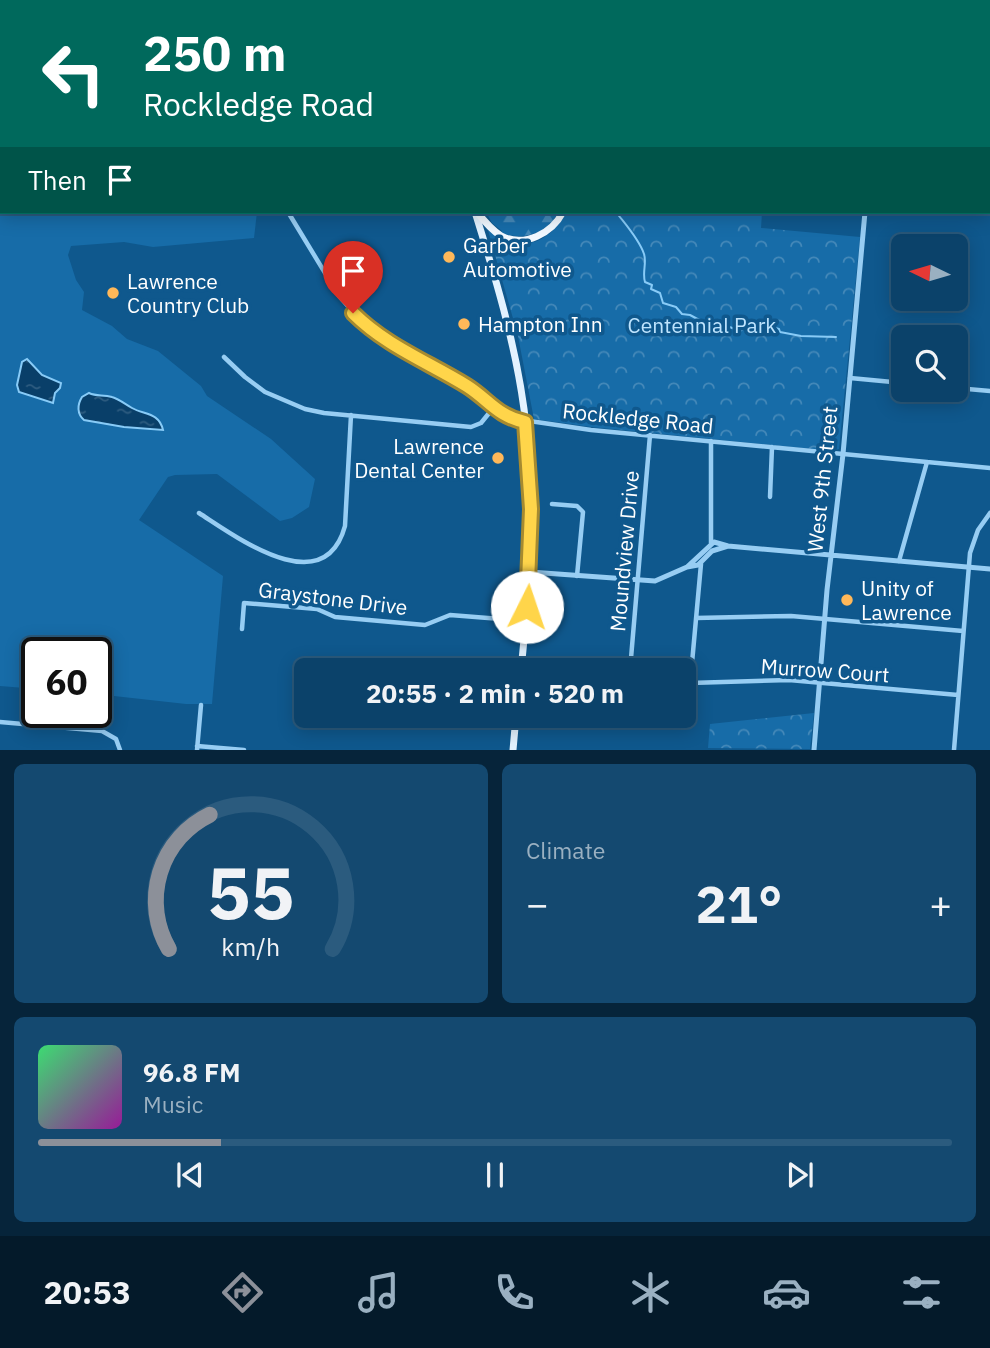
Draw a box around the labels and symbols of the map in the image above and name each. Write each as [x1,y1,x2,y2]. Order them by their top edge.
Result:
place label: Garber Automotive [463,231,572,283]
north arrow [891,234,968,312]
pin [323,241,383,313]
marker: Garber Automotive [441,249,457,265]
place label: Lawrence Country Club [127,267,249,319]
marker: Lawrence Country Club [105,285,121,301]
place label: Hampton Inn [478,310,603,338]
park label: Centennial Park [628,311,776,339]
marker: Hampton Inn [456,316,472,332]
street label: Rockledge Road [561,396,715,440]
street label: West 9th Street [800,405,844,553]
place label: Lawrence Dental Center [354,432,484,484]
marker: Lawrence Dental Center [490,450,506,466]
street label: Moundview Drive [603,469,645,633]
position arrow [490,570,564,644]
place label: Unity of Lawrence [861,574,952,626]
street label: Graystone Drive [257,575,409,621]
marker: Unity of Lawrence [839,592,855,608]
speed limit sign: 60 [21,637,112,728]
street label: Murrow Court [760,652,890,688]

